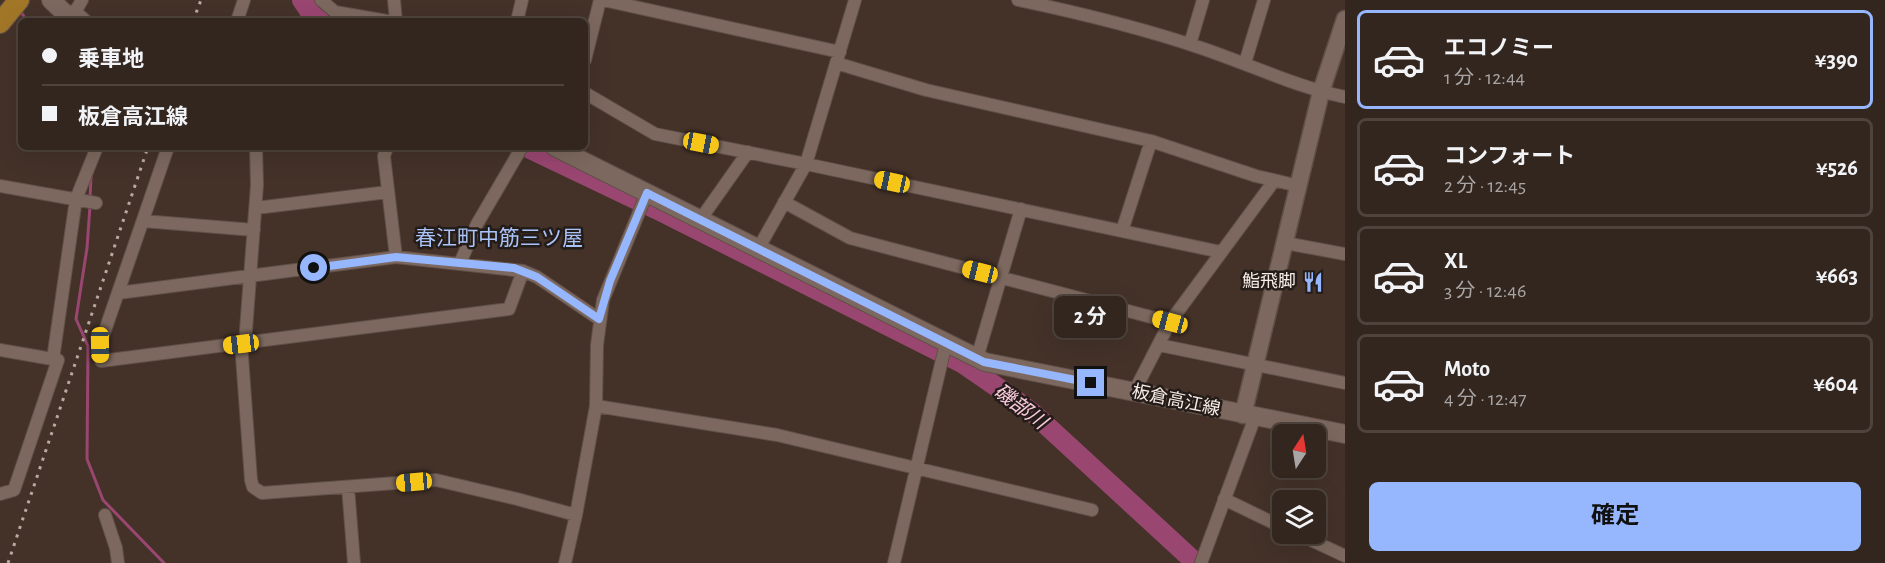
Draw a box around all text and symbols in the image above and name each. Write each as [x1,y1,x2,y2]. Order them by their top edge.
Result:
icon: car [1372,33,1426,87]
text: エコノミー [1444,37,1554,59]
text: 乗車地 [78,48,144,70]
text: ¥390 [1815,49,1858,71]
text: 1 分 · 12:44 [1444,68,1525,88]
text: 板倉高江線 [78,106,188,128]
car [682,131,720,155]
icon: car [1372,141,1426,195]
text: コンフォート [1444,145,1575,167]
text: ¥526 [1816,157,1858,179]
car [873,169,911,195]
text: 2 分 · 12:45 [1444,176,1526,196]
district label: 春江町中筋三ツ屋 [415,227,583,249]
icon: car [1372,249,1426,303]
text: XL [1444,250,1467,272]
route start [300,254,327,281]
car [960,259,1000,285]
text: ¥663 [1816,265,1858,287]
restaurant icon: 鮨飛脚 [1301,270,1325,294]
place label: 鮨飛脚 [1242,272,1296,291]
text: 3 分 · 12:46 [1444,281,1526,301]
callout: 2 分 [1055,296,1127,338]
text: 2 分 [1074,307,1106,327]
car [1150,309,1190,335]
car [91,327,109,363]
car [222,333,260,355]
icon: car [1372,357,1426,411]
text: Moto [1444,358,1490,380]
route end [1077,369,1104,396]
text: ¥604 [1813,373,1858,395]
water label: 磯部川 [990,380,1052,434]
street label: 板倉高江線 [1130,381,1222,419]
text: 4 分 · 12:47 [1444,389,1527,409]
north arrow [1272,424,1326,478]
map controls [1272,424,1326,544]
car [395,471,433,493]
button: 確定 [1369,482,1861,551]
button: layers [1272,490,1326,544]

